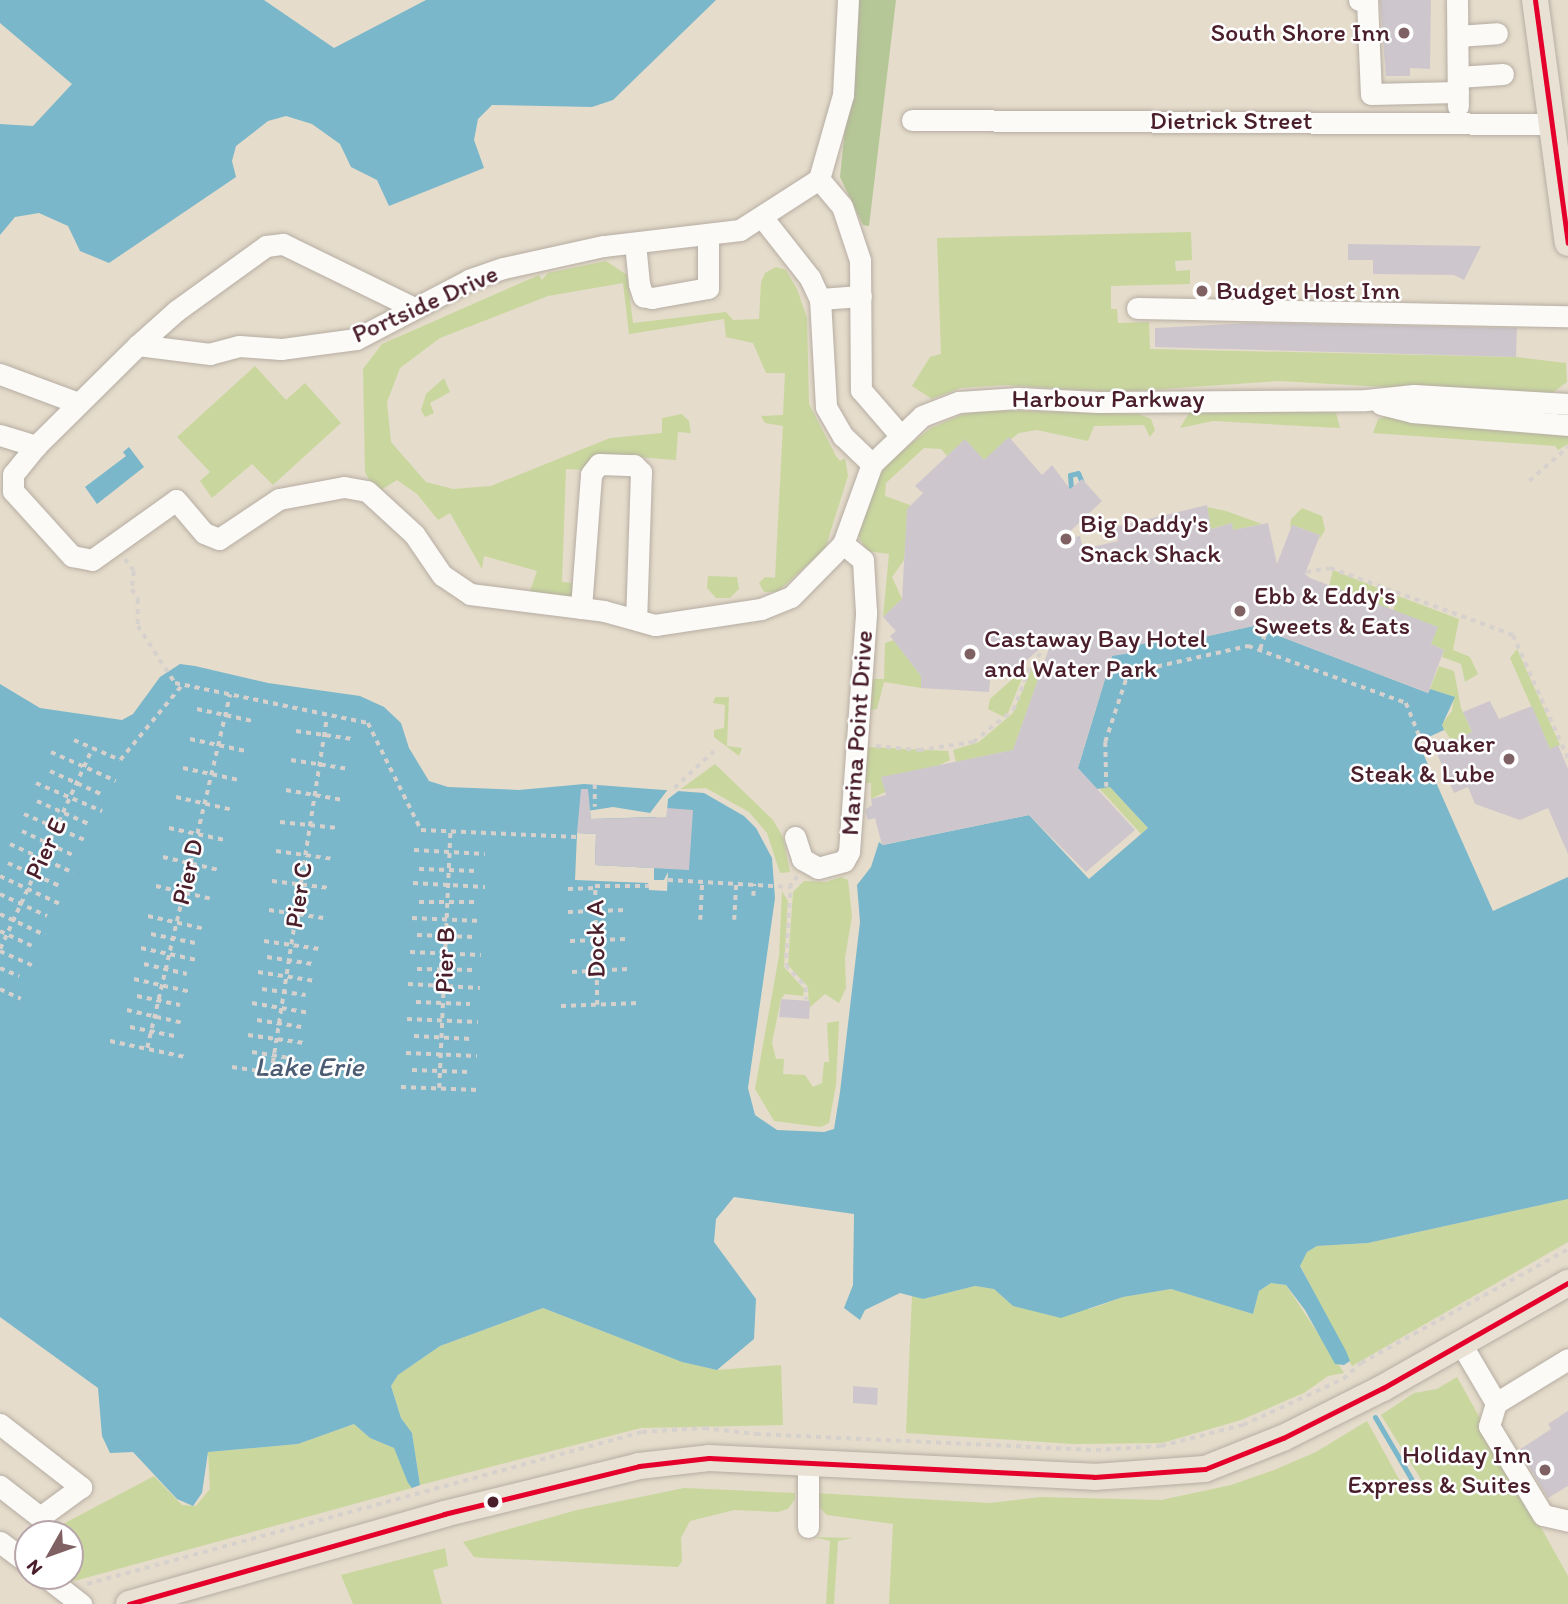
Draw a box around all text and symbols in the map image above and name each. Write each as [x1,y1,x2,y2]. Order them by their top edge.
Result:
place label: South Shore Inn [1211,17,1390,49]
marker: South Shore Inn [1396,25,1412,41]
street label: Dietrick Street [1150,105,1312,137]
street label: Portside Drive [347,258,503,350]
place label: Budget Host Inn [1216,275,1399,307]
marker: Budget Host Inn [1194,283,1210,299]
street label: Harbour Parkway [1011,383,1205,415]
place label: Big Daddy's Snack Shack [1080,508,1221,570]
marker: Big Daddy's Snack Shack [1058,531,1074,547]
place label: Ebb & Eddy's Sweets & Eats [1254,580,1410,642]
marker: Ebb & Eddy's Sweets & Eats [1232,603,1248,619]
place label: Castaway Bay Hotel and Water Park [984,623,1206,684]
street label: Marina Point Drive [834,629,880,837]
marker: Castaway Bay Hotel and Water Park [962,646,978,662]
place label: Quaker Steak & Lube [1351,728,1495,790]
marker: Quaker Steak & Lube [1501,751,1517,767]
street label: Pier E [18,813,74,885]
street label: Pier D [165,836,211,908]
street label: Pier C [278,860,320,930]
street label: Dock A [580,899,612,979]
street label: Pier B [428,926,462,994]
water label: Lake Erie [254,1049,364,1083]
place label: Holiday Inn Express & Suites [1347,1439,1531,1500]
marker: Holiday Inn Express & Suites [1537,1462,1553,1478]
unlabelled marker [486,1495,500,1509]
north arrow [14,1520,84,1590]
text: N [21,1555,47,1580]

